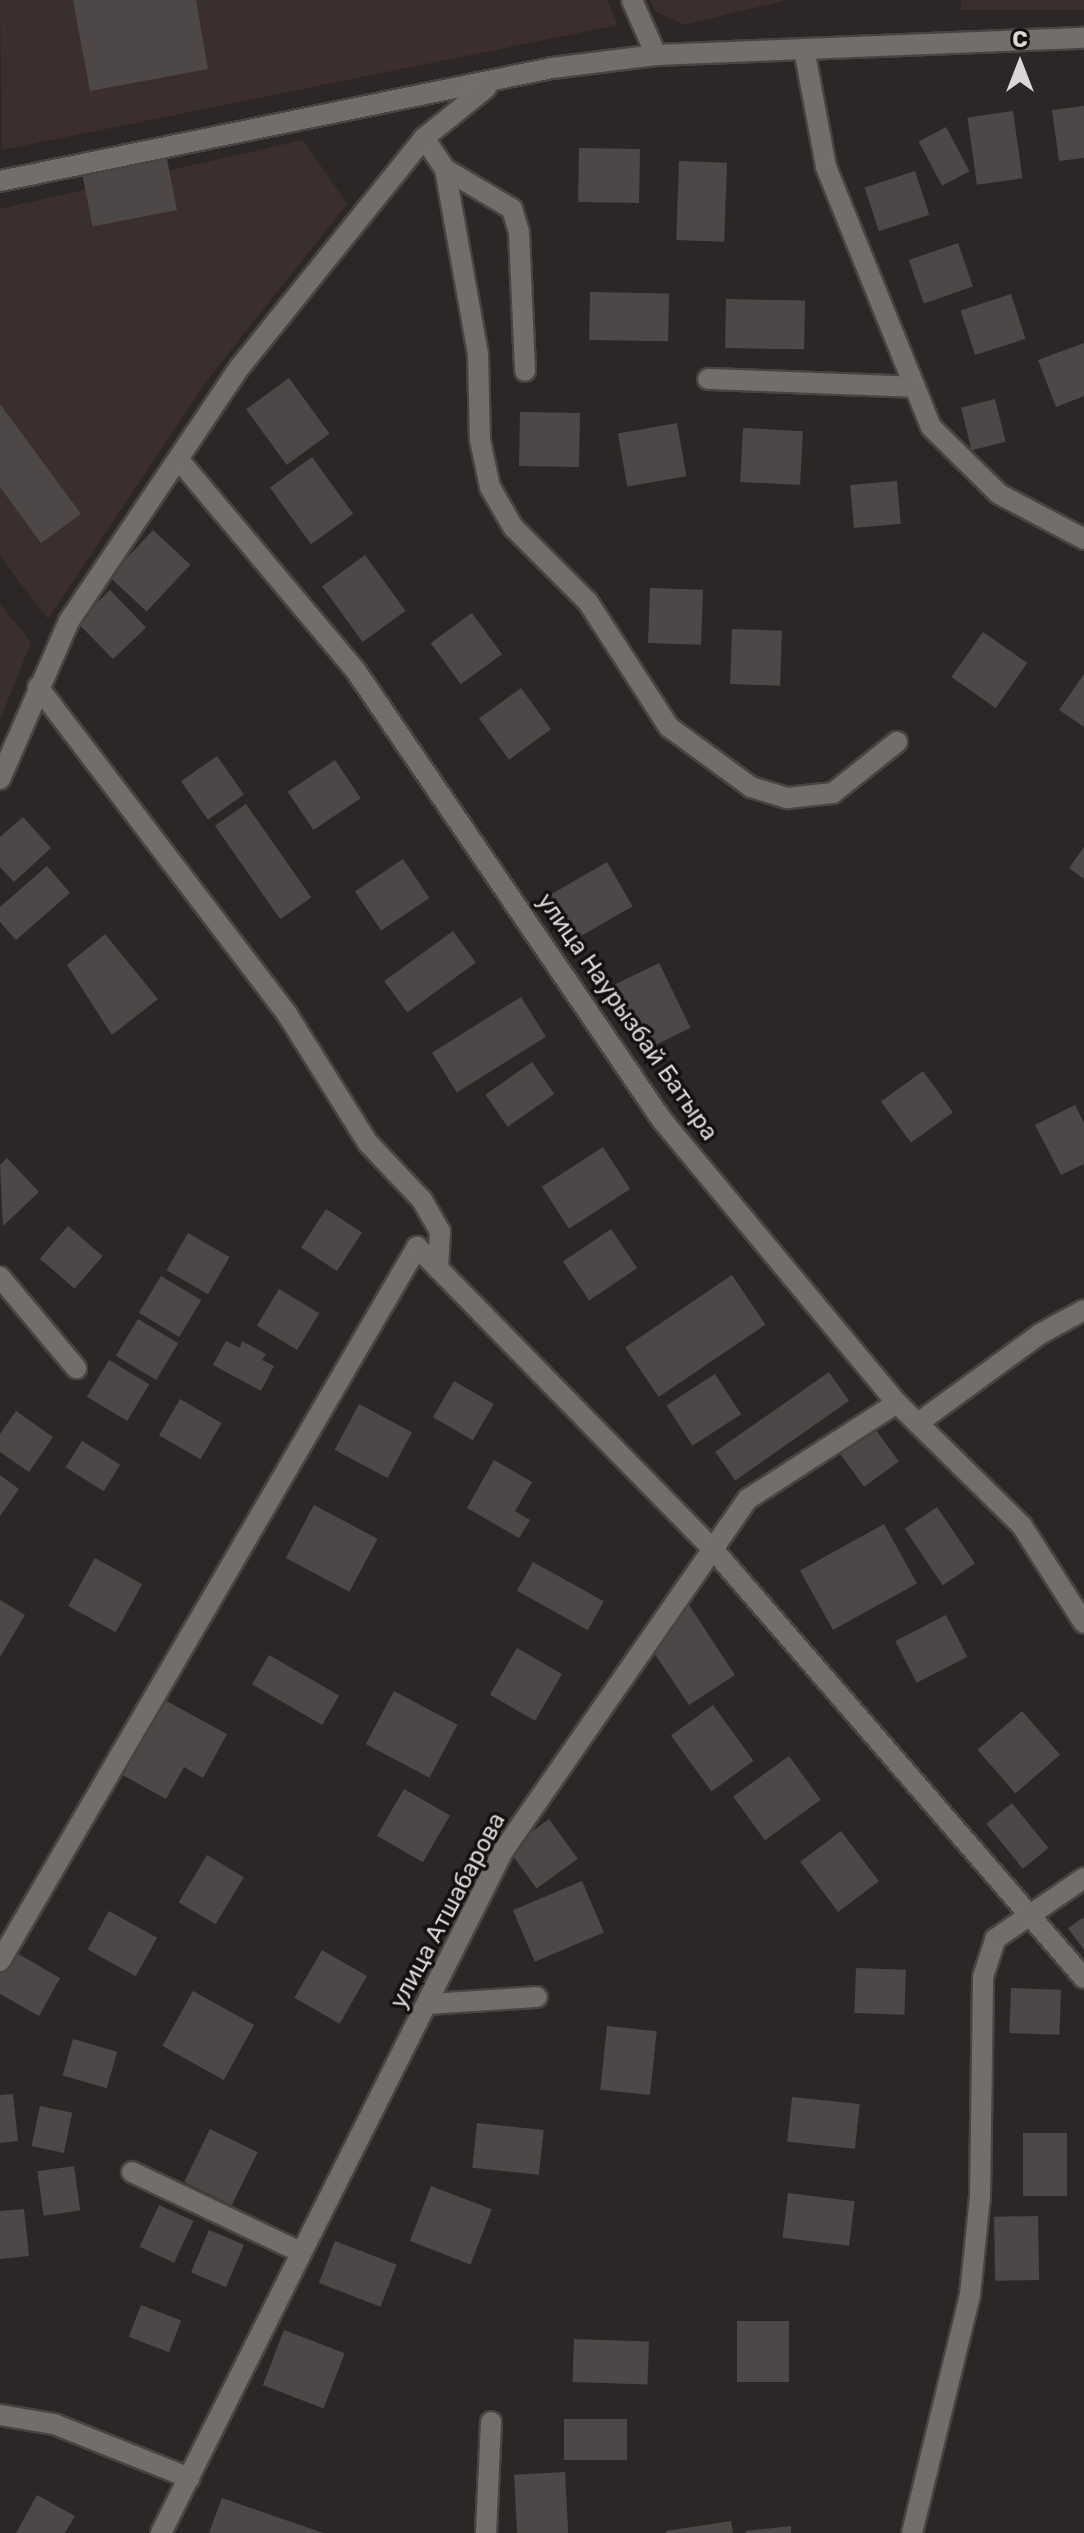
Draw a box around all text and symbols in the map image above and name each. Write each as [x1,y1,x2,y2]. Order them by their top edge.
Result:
north arrow [980,24,1060,104]
text: С [1012,26,1028,53]
street label: улица Наурызбай Батыра [531,888,723,1146]
street label: улица Атшабарова [384,1808,512,2014]

